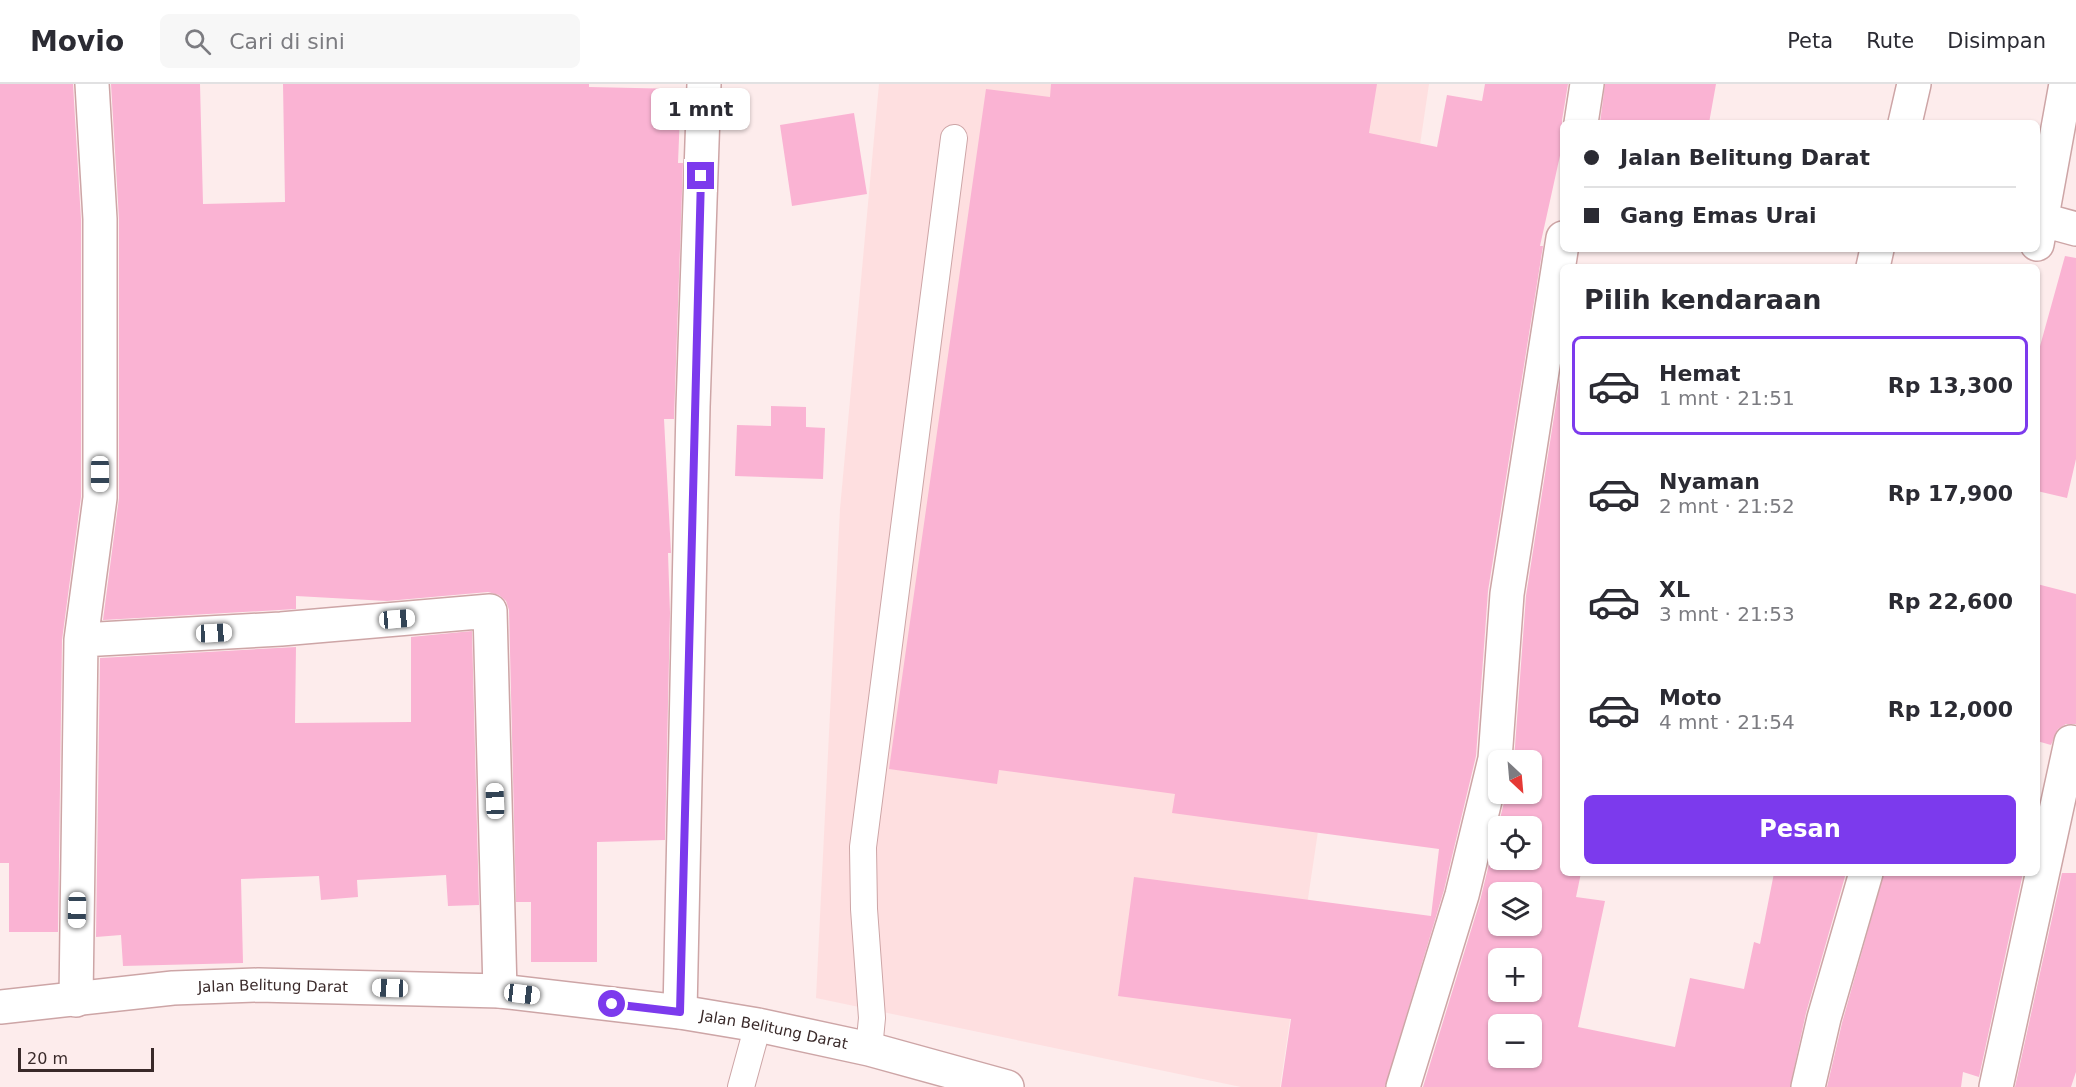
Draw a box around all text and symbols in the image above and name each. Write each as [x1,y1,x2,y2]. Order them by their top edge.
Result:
search box [160,14,580,68]
text: Movio [30,25,124,58]
icon: search [181,25,214,58]
text: Cari di sini [229,29,345,54]
text: Peta [1787,29,1833,53]
text: Rute [1866,29,1914,53]
text: Disimpan [1947,29,2046,53]
callout: 1 mnt [652,89,750,131]
text: 1 mnt [668,97,733,121]
text: Jalan Belitung Darat [1620,145,1870,170]
route end [687,162,714,189]
text: Gang Emas Urai [1620,203,1817,228]
text: Pilih kendaraan [1584,284,1821,315]
icon: car [1587,359,1641,413]
text: Hemat [1659,361,1741,386]
text: Rp 13,300 [1888,373,2013,398]
text: 1 mnt · 21:51 [1659,386,1795,410]
car [91,456,109,492]
icon: car [1587,467,1641,521]
text: Nyaman [1659,469,1760,494]
text: Rp 17,900 [1888,481,2013,506]
text: 2 mnt · 21:52 [1659,494,1795,518]
icon: car [1587,575,1641,629]
text: XL [1659,577,1690,602]
text: Rp 22,600 [1888,589,2013,614]
text: 3 mnt · 21:53 [1659,602,1795,626]
car [378,608,416,630]
car [196,623,232,643]
icon: car [1587,683,1641,737]
text: Moto [1659,685,1722,710]
text: Rp 12,000 [1888,697,2013,722]
text: 4 mnt · 21:54 [1659,710,1795,734]
north arrow [1488,750,1542,804]
map controls [1488,750,1542,1068]
car [485,783,505,819]
button: Pesan [1584,795,2016,864]
button: locate [1488,816,1542,870]
button: layers [1488,882,1542,936]
car [68,892,86,928]
button: + [1488,948,1542,1002]
street label: Jalan Belitung Darat [196,976,348,996]
car [372,978,408,998]
car [503,983,541,1005]
route start [598,990,625,1017]
street label: Jalan Belitung Darat [698,1006,850,1053]
button: − [1488,1014,1542,1068]
scale bar [18,1045,154,1072]
text: 20 m [27,1049,68,1068]

